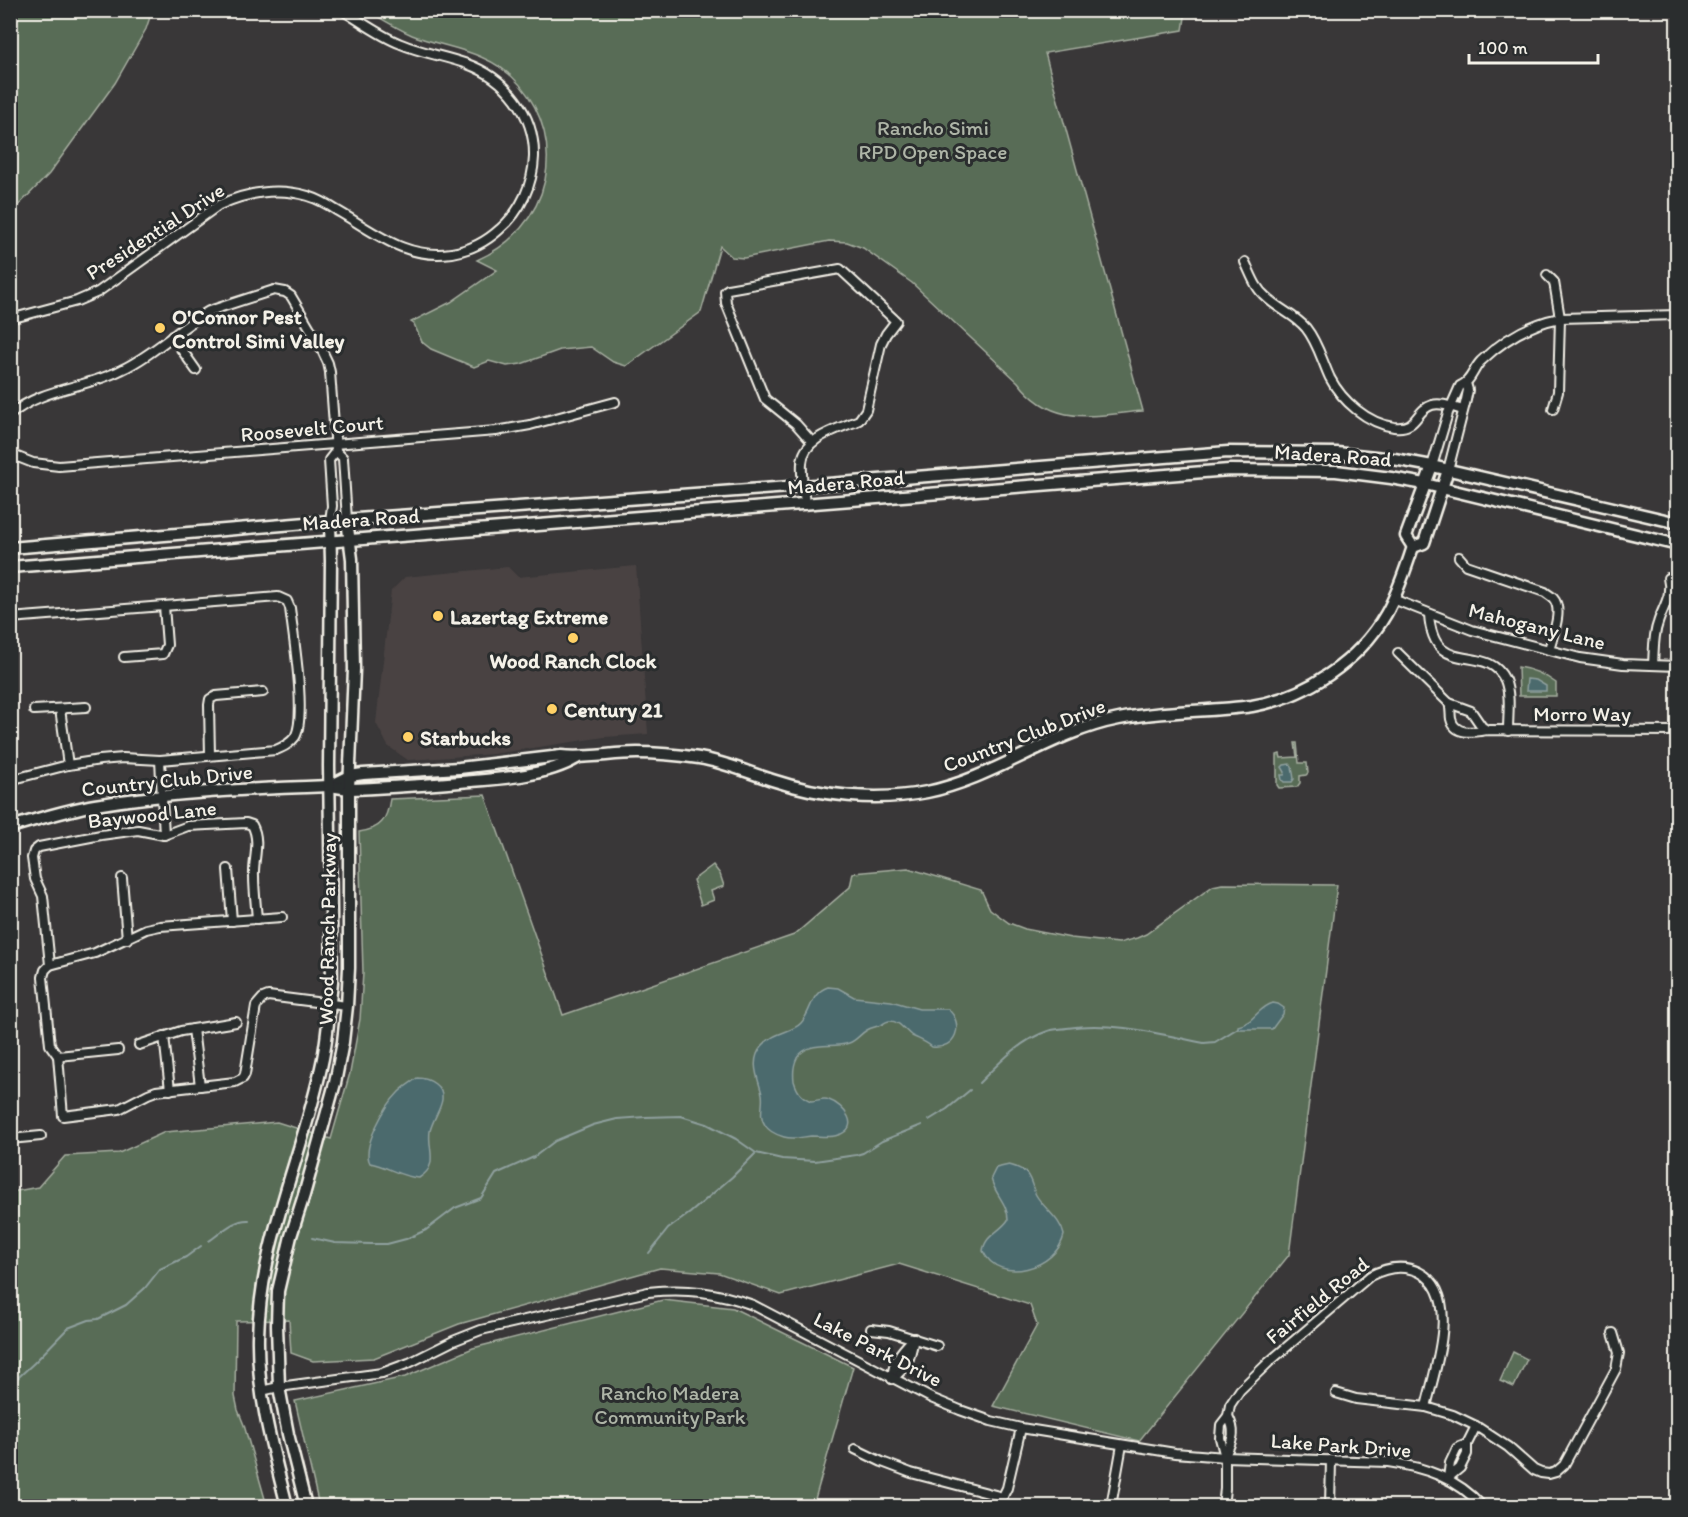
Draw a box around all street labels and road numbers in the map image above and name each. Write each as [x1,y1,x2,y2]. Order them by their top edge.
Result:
street label: Presidential Drive [81,177,229,285]
street label: Roosevelt Court [239,409,385,447]
street label: Madera Road [1273,438,1393,472]
street label: Madera Road [786,464,906,500]
street label: Madera Road [301,502,421,536]
street label: Mahogany Lane [1466,597,1608,655]
street label: Country Club Drive [939,693,1109,777]
street label: Morro Way [1533,701,1631,726]
street label: Country Club Drive [80,759,254,801]
street label: Baywood Lane [86,795,218,833]
street label: Wood Ranch Parkway [313,832,341,1025]
street label: Fairfield Road [1260,1251,1374,1349]
street label: Lake Park Drive [810,1306,946,1392]
street label: Lake Park Drive [1270,1428,1412,1462]

